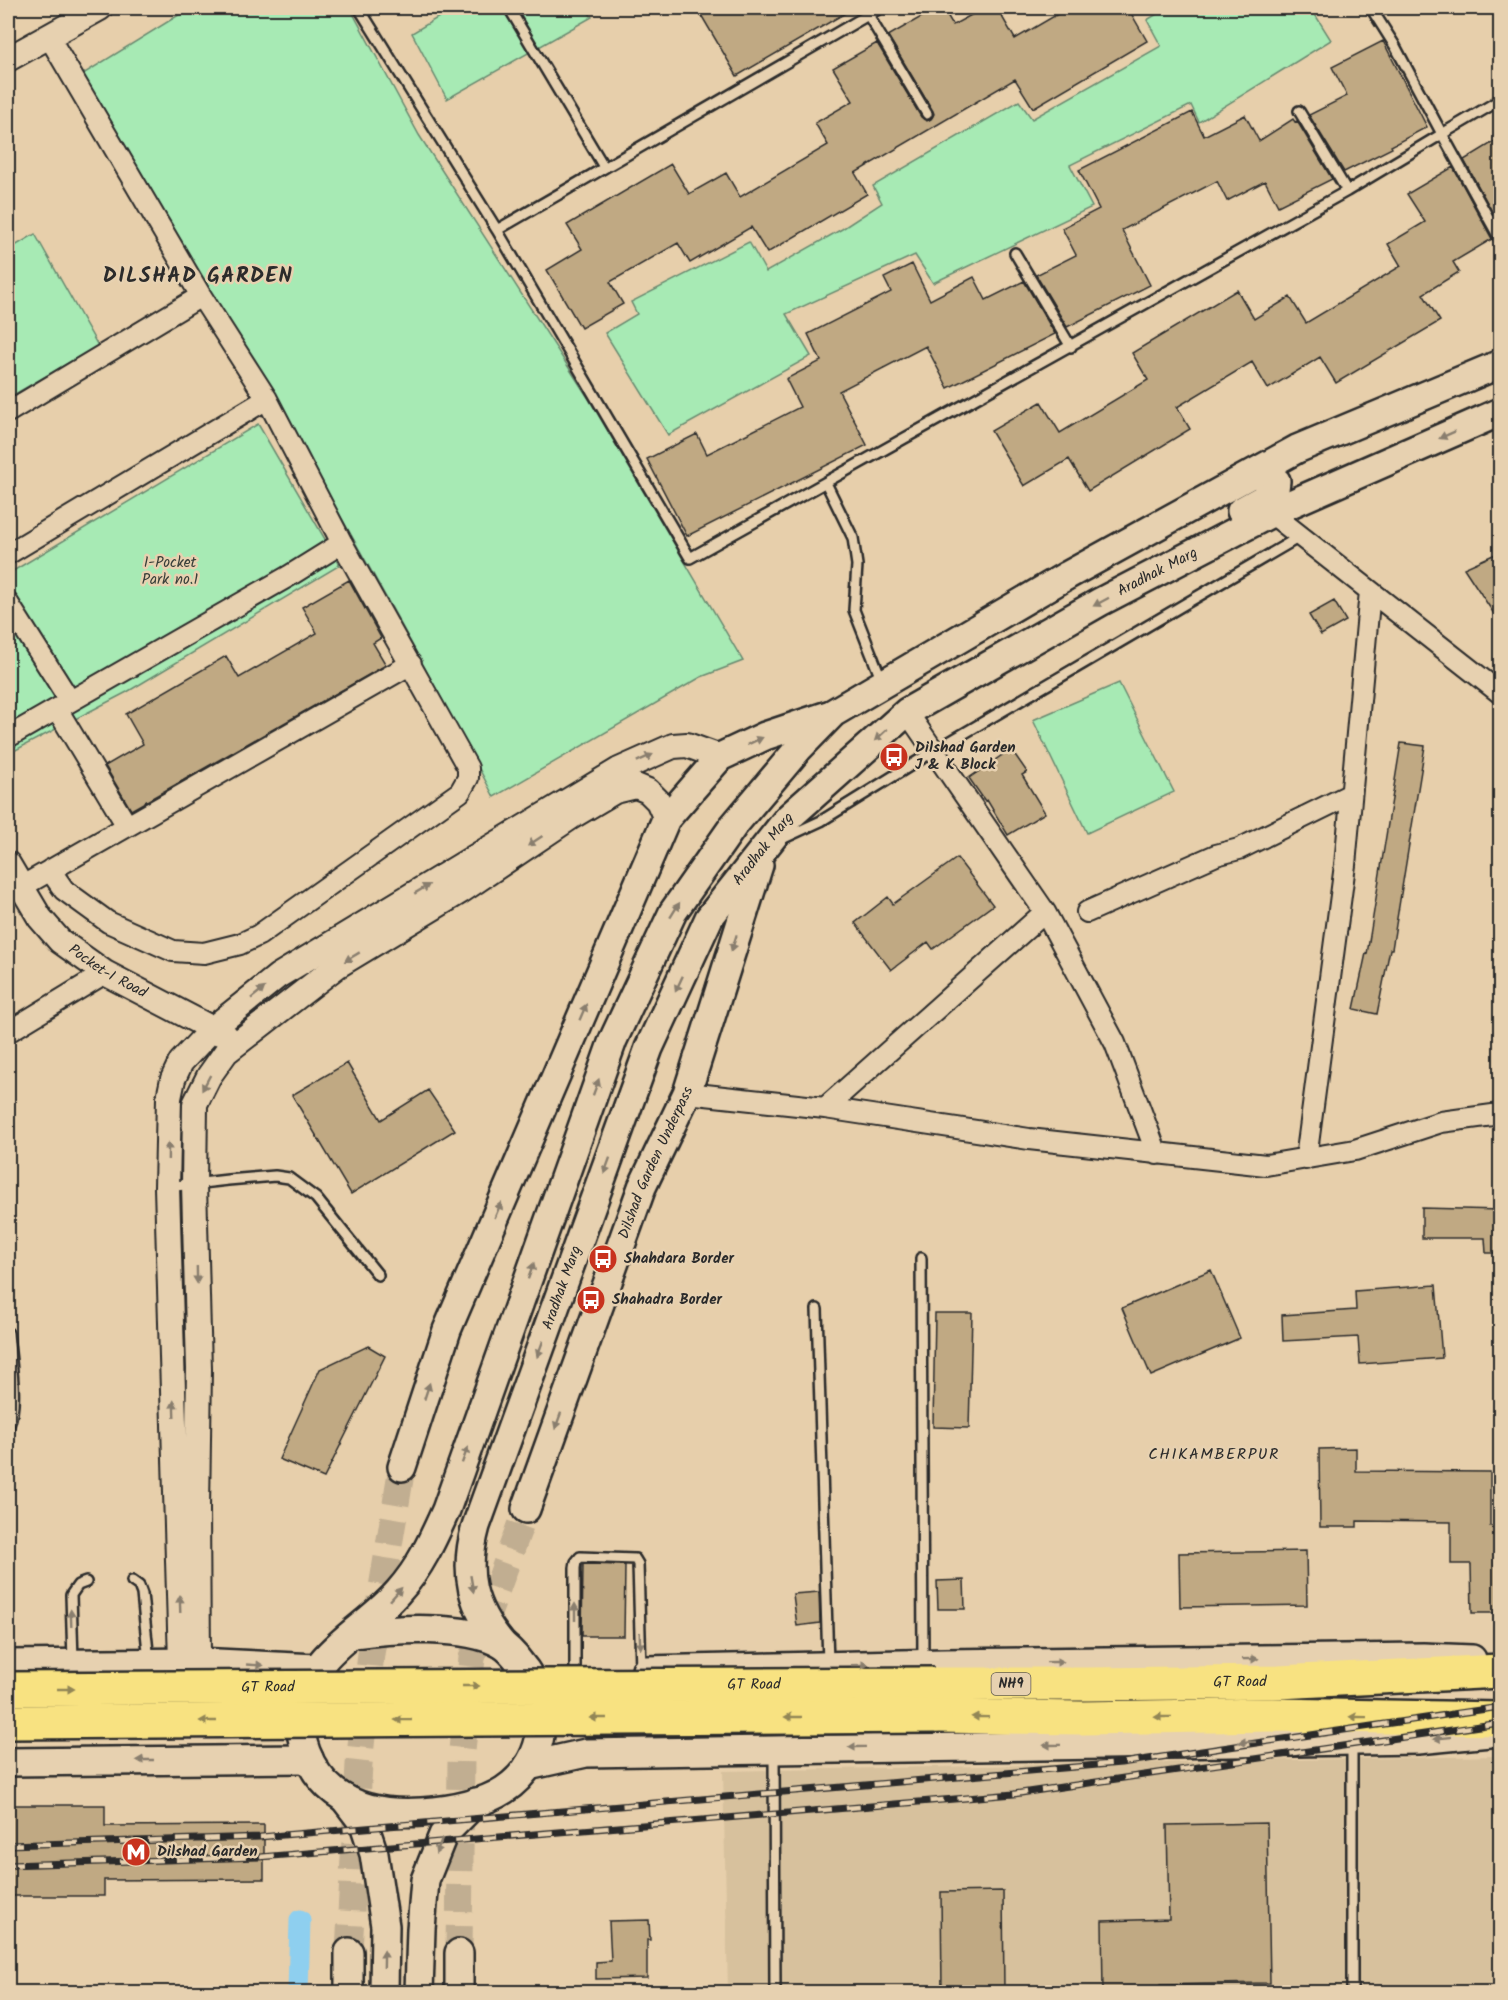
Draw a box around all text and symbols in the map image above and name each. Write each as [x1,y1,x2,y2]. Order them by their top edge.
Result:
district label: DILSHAD GARDEN [103,260,293,293]
one-way arrow [1437,430,1455,440]
street label: Aradhak Marg [1113,541,1202,603]
park label: I-Pocket Park no.1 [142,551,198,592]
one-way arrow [1092,597,1109,607]
one-way arrow [874,728,889,741]
one-way arrow [747,736,764,745]
place label: Dilshad Garden J & K Block [915,736,1016,777]
bus stop icon: Dilshad Garden J & K Block [878,741,910,773]
one-way arrow [636,753,654,763]
street label: Aradhak Marg [727,806,799,891]
one-way arrow [527,835,543,847]
one-way arrow [414,883,430,894]
one-way arrow [670,902,681,918]
one-way arrow [729,934,738,952]
street label: Pocket-I Road [63,938,152,1005]
one-way arrow [343,952,360,962]
one-way arrow [674,976,683,993]
one-way arrow [250,986,266,999]
one-way arrow [578,1002,588,1020]
one-way arrow [201,1074,211,1092]
one-way arrow [591,1078,601,1096]
street label: Dilshad Garden Underpass [612,1083,700,1242]
one-way arrow [163,1141,173,1160]
one-way arrow [601,1157,611,1175]
one-way arrow [494,1202,503,1219]
street label: Aradhak Marg [536,1242,588,1333]
bus stop icon: Shahdara Border [587,1243,619,1275]
place label: Shahdara Border [624,1247,734,1271]
one-way arrow [526,1262,536,1280]
one-way arrow [192,1266,201,1285]
bus stop icon: Shahadra Border [575,1284,607,1316]
place label: Shahadra Border [612,1288,722,1312]
one-way arrow [535,1340,545,1358]
one-way arrow [423,1382,432,1400]
one-way arrow [170,1399,179,1418]
one-way arrow [553,1412,563,1430]
district label: CHIKAMBERPUR [1148,1442,1280,1467]
one-way arrow [461,1446,471,1464]
one-way arrow [467,1574,476,1593]
one-way arrow [389,1587,403,1602]
one-way arrow [175,1594,185,1613]
one-way arrow [570,1603,580,1622]
one-way arrow [67,1609,76,1628]
one-way arrow [635,1632,645,1651]
one-way arrow [1240,1654,1259,1664]
one-way arrow [1045,1657,1064,1666]
one-way arrow [245,1660,264,1669]
one-way arrow [850,1660,869,1670]
street label: GT Road [1213,1670,1267,1695]
street label: GT Road [727,1673,781,1697]
road number: NH9 [992,1673,1030,1695]
street label: GT Road [241,1675,295,1700]
one-way arrow [461,1681,480,1691]
one-way arrow [56,1684,75,1694]
one-way arrow [783,1712,802,1722]
one-way arrow [971,1712,990,1722]
one-way arrow [1154,1712,1173,1722]
one-way arrow [1349,1712,1368,1721]
one-way arrow [588,1714,607,1723]
one-way arrow [393,1715,412,1725]
one-way arrow [198,1716,217,1726]
one-way arrow [1433,1733,1452,1743]
one-way arrow [1238,1737,1257,1747]
one-way arrow [1043,1740,1062,1750]
one-way arrow [848,1743,867,1752]
one-way arrow [136,1755,155,1765]
metro station icon: Dilshad Garden [120,1836,152,1868]
one-way arrow [434,1838,444,1856]
place label: Dilshad Garden [157,1840,258,1864]
one-way arrow [379,1950,389,1969]

